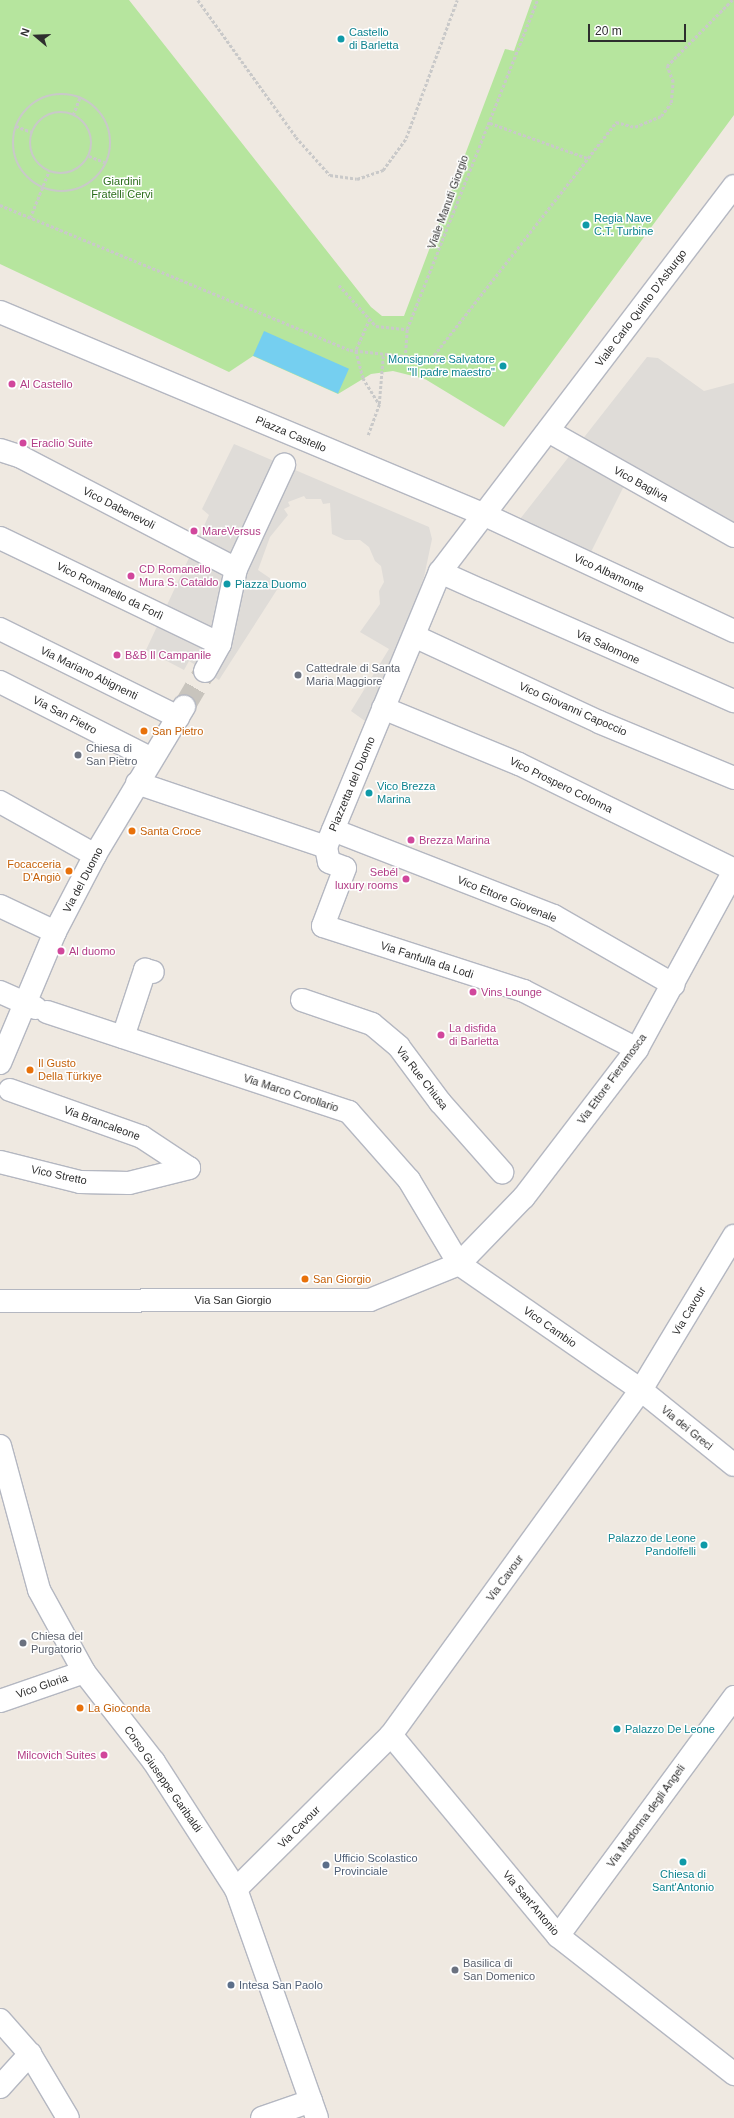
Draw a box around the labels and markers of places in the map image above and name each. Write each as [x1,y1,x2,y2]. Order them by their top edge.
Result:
place label: Castello di Barletta [349,26,399,52]
marker: Castello di Barletta [336,34,346,44]
place label: Regia Nave C.T. Turbine [594,212,654,238]
marker: Regia Nave C.T. Turbine [581,220,591,230]
place label: Monsignore Salvatore "Il padre maestro" [388,353,495,379]
marker: Monsignore Salvatore "Il padre maestro" [498,361,508,371]
place label: Al Castello [20,377,73,391]
marker: Al Castello [7,379,17,389]
place label: Eraclio Suite [31,436,93,450]
marker: Eraclio Suite [18,438,28,448]
place label: MareVersus [202,524,261,538]
marker: MareVersus [189,526,199,536]
place label: CD Romanello Mura S. Cataldo [139,563,218,589]
marker: CD Romanello Mura S. Cataldo [126,571,136,581]
place label: Piazza Duomo [235,577,307,591]
marker: Piazza Duomo [222,579,232,589]
place label: B&B Il Campanile [125,648,211,662]
marker: B&B Il Campanile [112,650,122,660]
place label: Cattedrale di Santa Maria Maggiore [306,662,400,688]
marker: Cattedrale di Santa Maria Maggiore [293,670,303,680]
place label: San Pietro [152,724,203,738]
marker: San Pietro [139,726,149,736]
place label: Chiesa di San Pietro [86,742,137,768]
marker: Chiesa di San Pietro [73,750,83,760]
place label: Vico Brezza Marina [377,780,435,806]
marker: Vico Brezza Marina [364,788,374,798]
place label: Santa Croce [140,824,201,838]
marker: Santa Croce [127,826,137,836]
place label: Brezza Marina [419,833,490,847]
marker: Brezza Marina [406,835,416,845]
place label: Focacceria D'Angiò [7,858,61,884]
marker: Focacceria D'Angiò [64,866,74,876]
place label: Sebél luxury rooms [335,866,398,892]
marker: Sebél luxury rooms [401,874,411,884]
place label: Al duomo [69,944,115,958]
marker: Al duomo [56,946,66,956]
place label: Vins Lounge [481,985,542,999]
marker: Vins Lounge [468,987,478,997]
place label: La disfida di Barletta [449,1022,499,1048]
marker: La disfida di Barletta [436,1030,446,1040]
place label: Il Gusto Della Türkiye [38,1057,102,1083]
marker: Il Gusto Della Türkiye [25,1065,35,1075]
place label: San Giorgio [313,1272,371,1286]
marker: San Giorgio [300,1274,310,1284]
place label: Palazzo de Leone Pandolfelli [608,1532,696,1558]
marker: Palazzo de Leone Pandolfelli [699,1540,709,1550]
place label: Chiesa del Purgatorio [31,1630,83,1656]
marker: Chiesa del Purgatorio [18,1638,28,1648]
place label: La Gioconda [88,1701,150,1715]
marker: La Gioconda [75,1703,85,1713]
place label: Palazzo De Leone [625,1722,715,1736]
marker: Palazzo De Leone [612,1724,622,1734]
place label: Milcovich Suites [17,1748,96,1762]
marker: Milcovich Suites [99,1750,109,1760]
place label: Ufficio Scolastico Provinciale [334,1852,418,1878]
marker: Chiesa di Sant'Antonio [678,1857,688,1867]
marker: Ufficio Scolastico Provinciale [321,1860,331,1870]
place label: Chiesa di Sant'Antonio [652,1868,714,1894]
place label: Basilica di San Domenico [463,1957,535,1983]
marker: Basilica di San Domenico [450,1965,460,1975]
place label: Intesa San Paolo [239,1978,323,1992]
marker: Intesa San Paolo [226,1980,236,1990]

